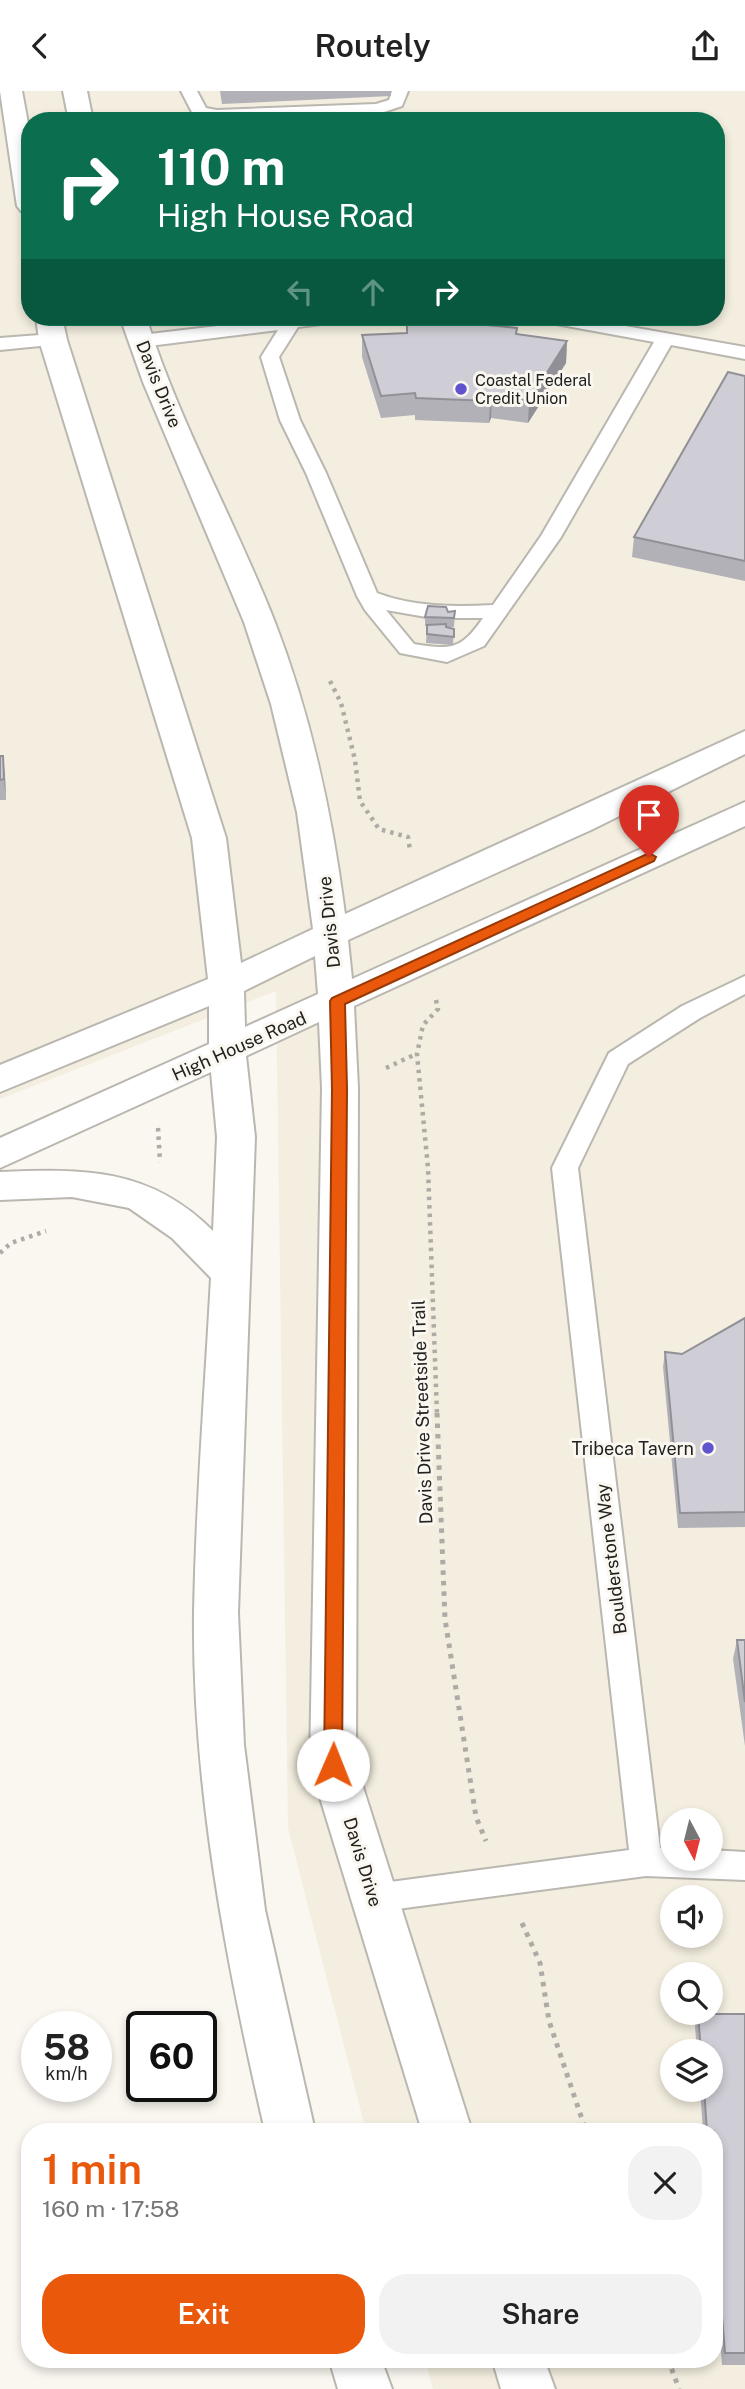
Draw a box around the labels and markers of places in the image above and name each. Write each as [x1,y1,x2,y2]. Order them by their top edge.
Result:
place label: Coastal Federal Credit Union [475,371,592,408]
marker: Coastal Federal Credit Union [453,381,469,397]
pin [619,785,679,857]
place label: Tribeca Tavern [572,1438,694,1459]
marker: Tribeca Tavern [700,1440,716,1456]

